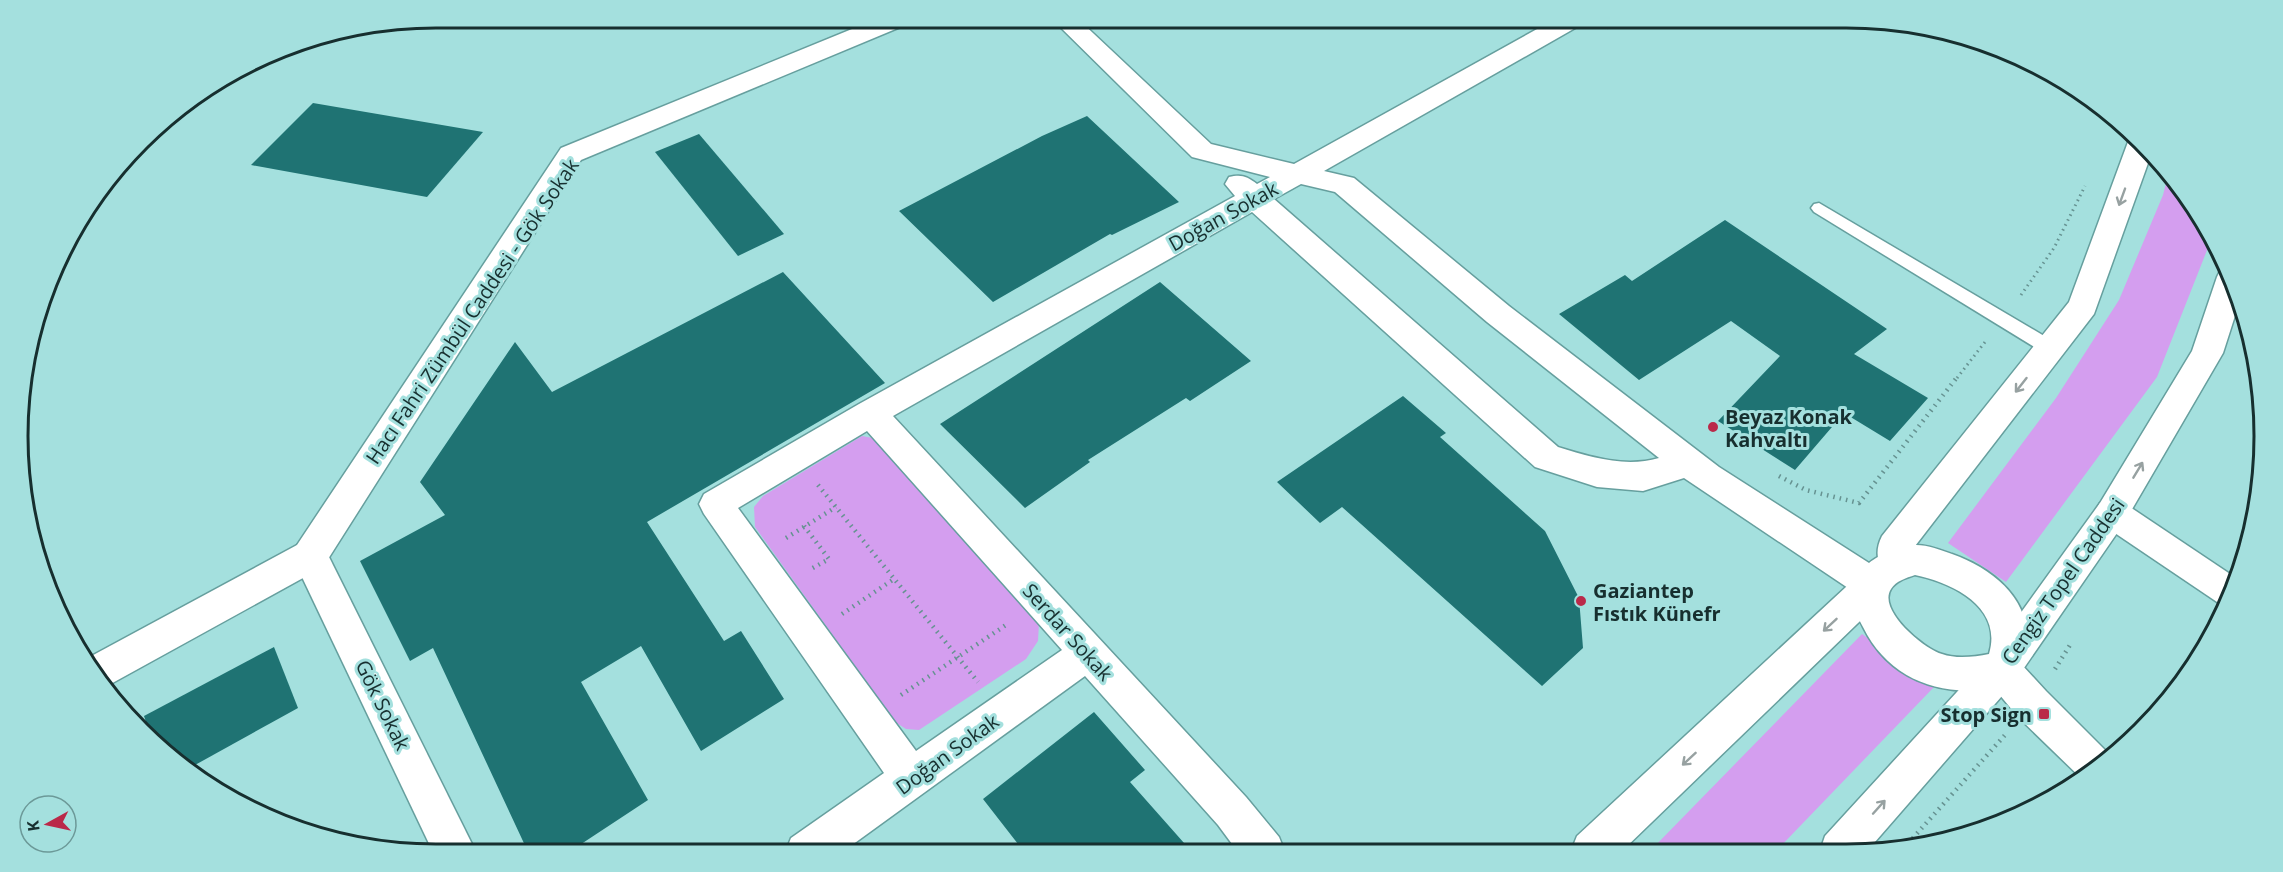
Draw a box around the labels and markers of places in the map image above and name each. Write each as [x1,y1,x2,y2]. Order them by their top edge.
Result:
place label: Beyaz Konak Kahvaltı [1725,403,1853,453]
marker: Beyaz Konak Kahvaltı [1706,420,1720,434]
place label: Gaziantep Fıstık Künefr [1593,577,1721,627]
marker: Gaziantep Fıstık Künefr [1574,594,1588,608]
place label: Stop Sign [1941,701,2032,728]
marker: Stop Sign [2037,707,2051,721]

